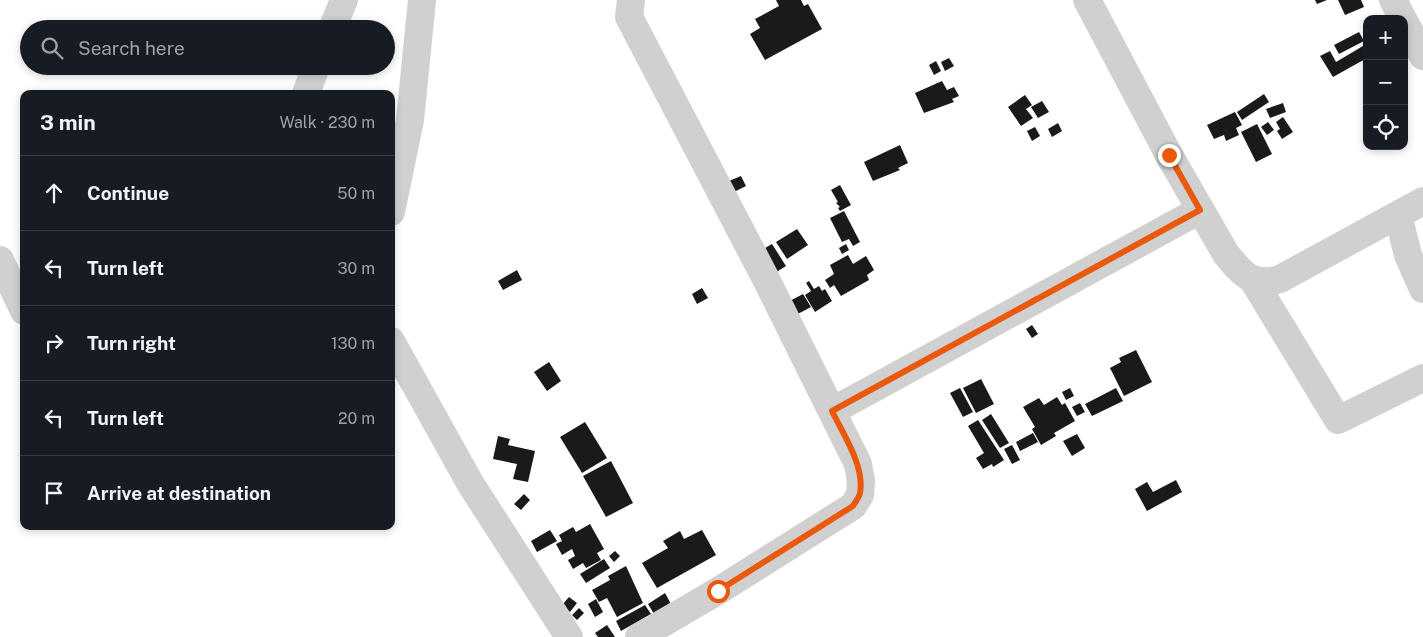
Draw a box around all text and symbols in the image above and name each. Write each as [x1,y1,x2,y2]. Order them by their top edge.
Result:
map controls [1363,15,1408,150]
button: + [1363,15,1408,60]
search box [20,20,395,75]
icon: search [38,34,66,62]
text: Search here [78,37,185,59]
button: − [1363,60,1408,105]
button: locate [1363,105,1408,150]
text: 3 min [40,110,96,135]
text: Walk · 230 m [279,113,375,132]
route end [1158,144,1181,167]
icon: ahead [40,179,68,207]
text: Continue [87,182,169,204]
text: 50 m [337,184,375,203]
icon: left [40,254,68,282]
text: Turn left [87,257,164,279]
text: 30 m [338,259,375,278]
icon: right [40,329,68,357]
text: Turn right [87,332,176,354]
text: 130 m [331,334,375,353]
icon: left [40,404,68,432]
text: Turn left [87,407,164,429]
text: 20 m [338,409,375,428]
icon: arrive [40,479,68,507]
text: Arrive at destination [87,482,271,504]
route start [707,580,730,603]

